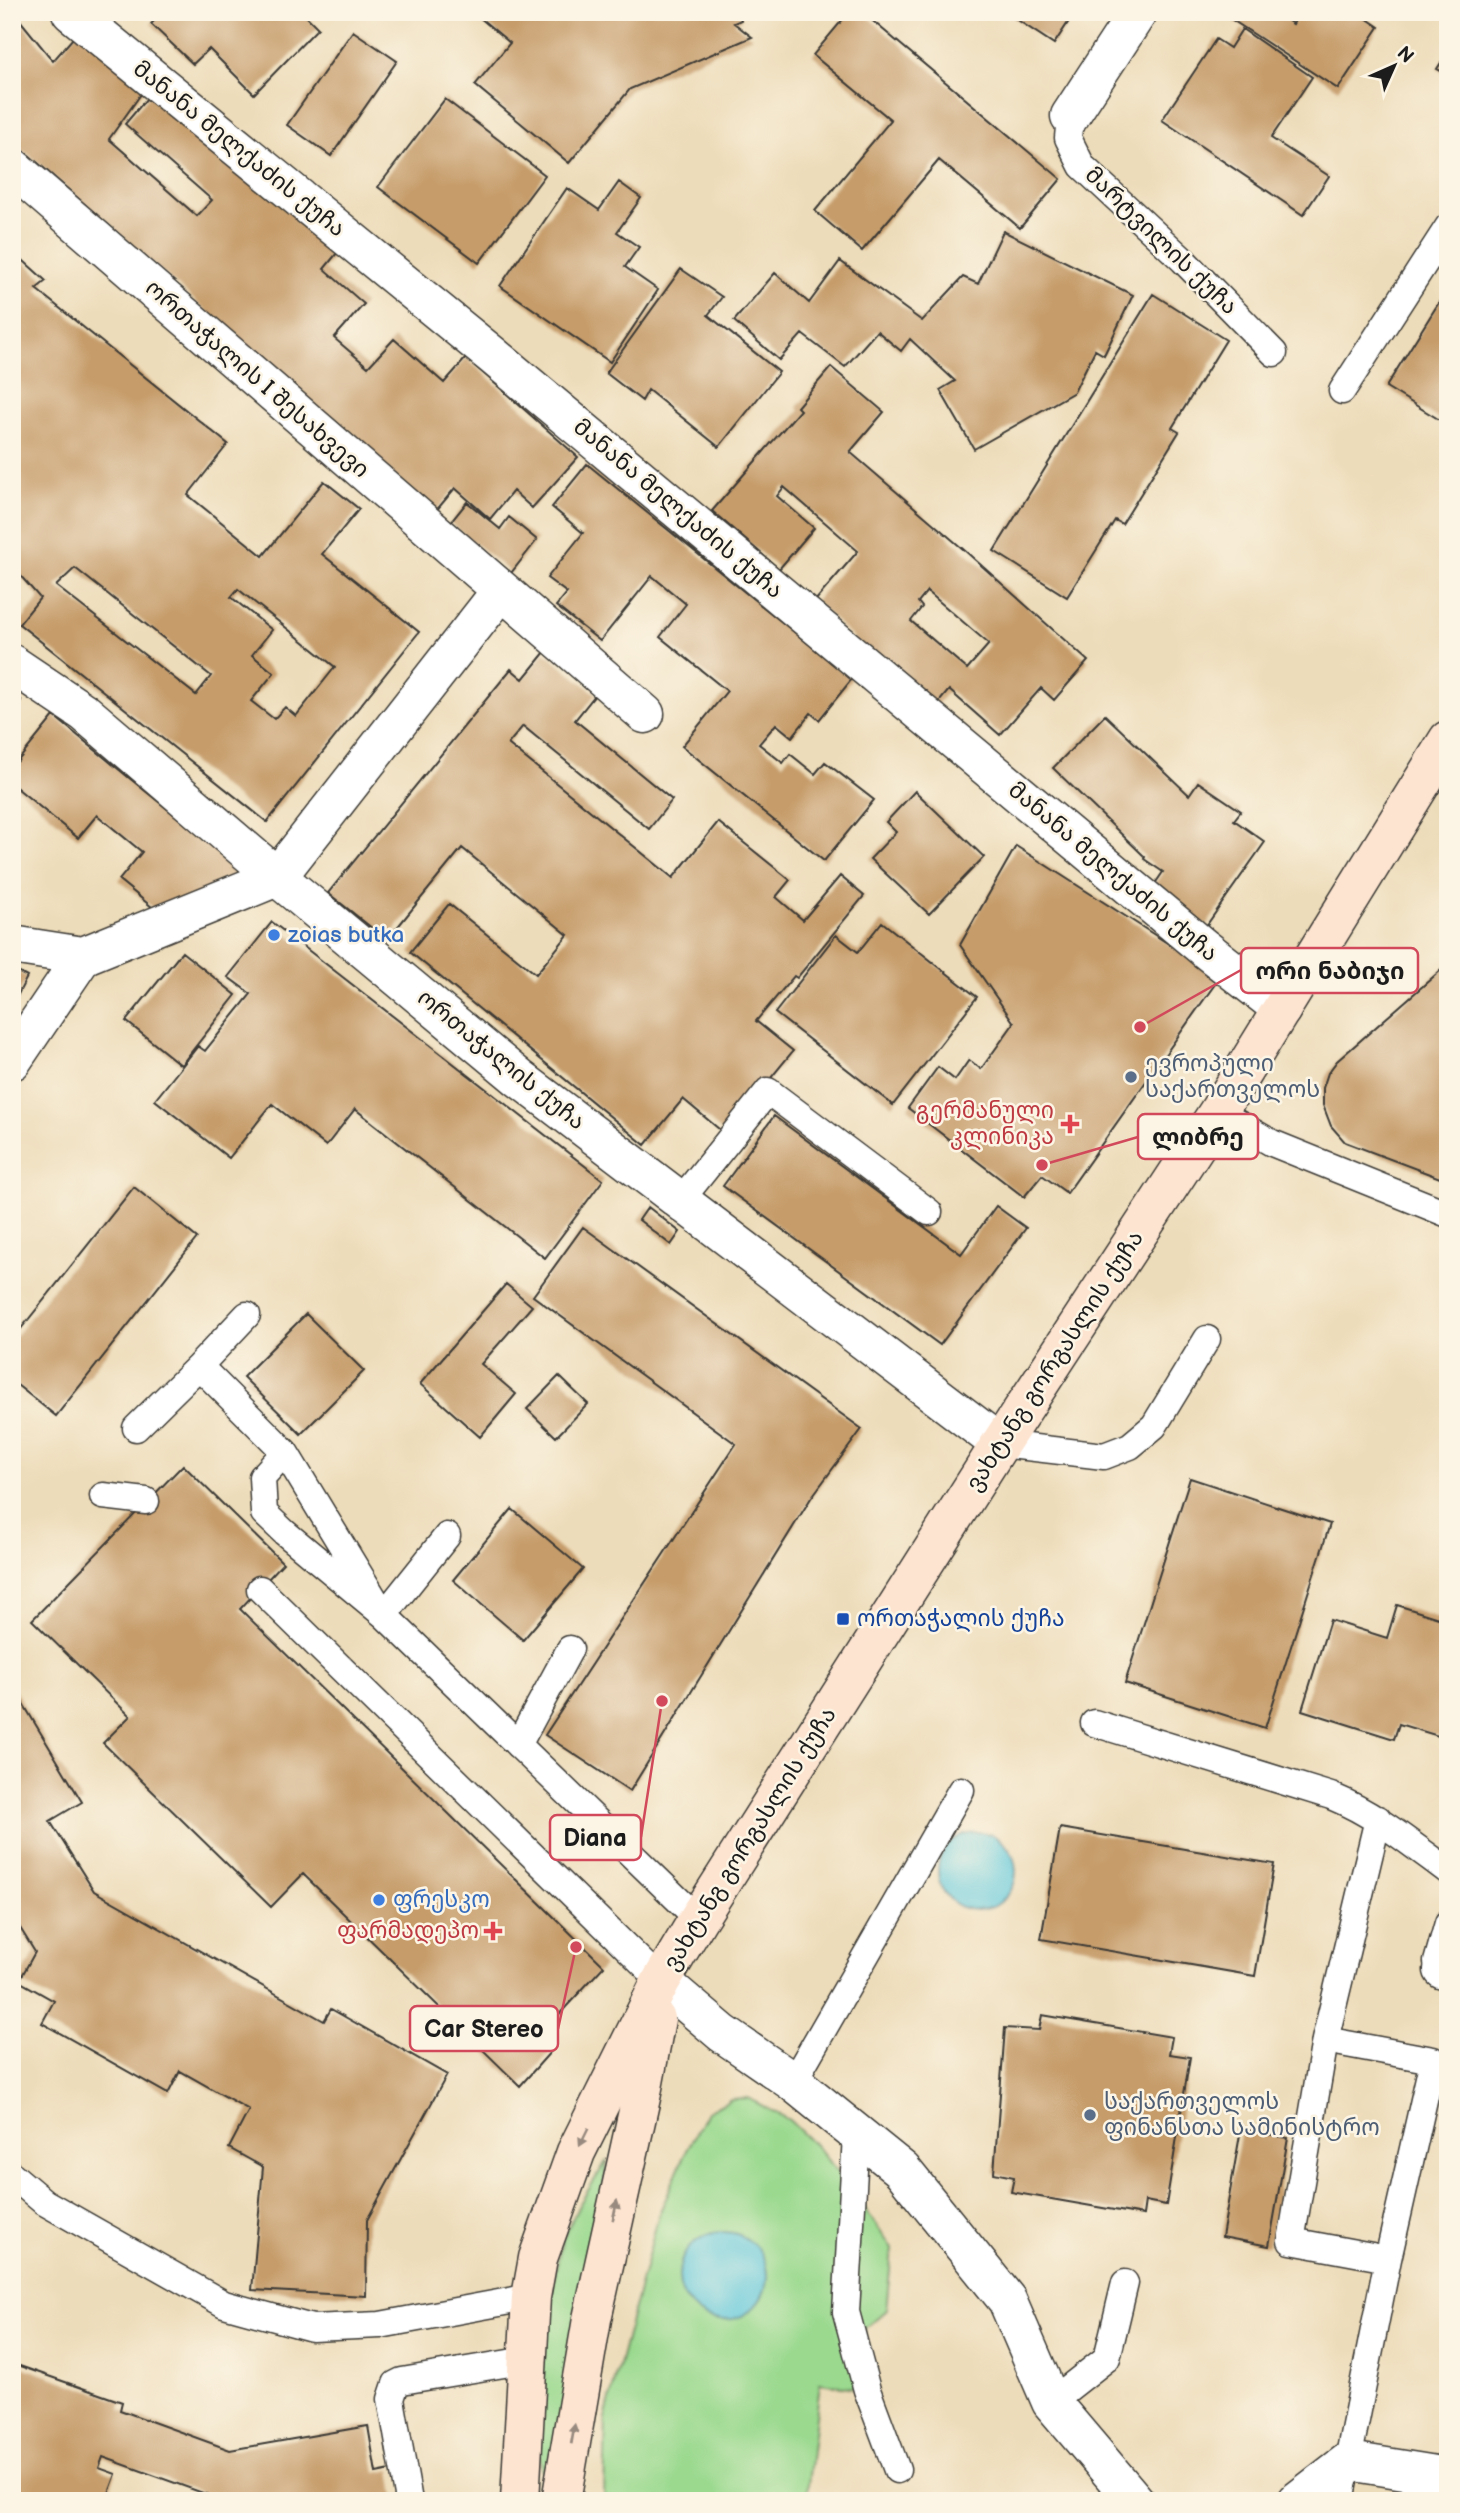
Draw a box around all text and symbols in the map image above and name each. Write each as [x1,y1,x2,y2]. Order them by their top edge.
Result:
north arrow [1358,32,1428,102]
text: N [1392,42,1418,68]
street label: მანანა მელქაძის ქუჩა [127,55,351,243]
street label: მარტვილის ქუჩა [1079,161,1243,321]
street label: ორთაჭალის I შესახვევი [139,274,375,484]
street label: მანანა მელქაძის ქუჩა [568,413,788,605]
street label: მანანა მელქაძის ქუჩა [1003,776,1223,968]
place label: zoias butka [288,921,404,949]
marker: zoias butka [266,927,282,943]
callout: ორი ნაბიჯი [1241,948,1418,993]
text: ორი ნაბიჯი [1255,957,1405,986]
street label: ორთაჭალის ქუჩა [412,984,590,1136]
place label: ევროპული საქართველოს [1145,1050,1320,1104]
marker: ევროპული საქართველოს [1123,1069,1139,1085]
place label: გერმანული კლინიკა [916,1097,1054,1151]
marker: გერმანული კლინიკა [1060,1114,1080,1134]
callout: ლიბრე [1138,1114,1258,1159]
text: ლიბრე [1152,1123,1244,1152]
street label: ვახტანგ გორგასლის ქუჩა [960,1225,1150,1497]
place label: ორთაჭალის ქუჩა [857,1605,1065,1633]
marker: ორთაჭალის ქუჩა [835,1611,851,1627]
street label: ვახტანგ გორგასლის ქუჩა [657,1702,843,1976]
callout: Diana [550,1815,641,1860]
text: Diana [563,1824,627,1853]
place label: ფრესკო [393,1886,490,1914]
marker: ფრესკო [371,1892,387,1908]
place label: ფარმადეპო [337,1917,479,1945]
marker: ფარმადეპო [485,1923,501,1939]
callout: Car Stereo [410,2006,558,2051]
text: Car Stereo [424,2015,544,2044]
place label: საქართველოს ფინანსთა სამინისტრო [1104,2088,1380,2142]
marker: საქართველოს ფინანსთა სამინისტრო [1082,2107,1098,2123]
one-way arrow [578,2127,589,2147]
one-way arrow [609,2199,620,2221]
one-way arrow [568,2423,579,2445]

